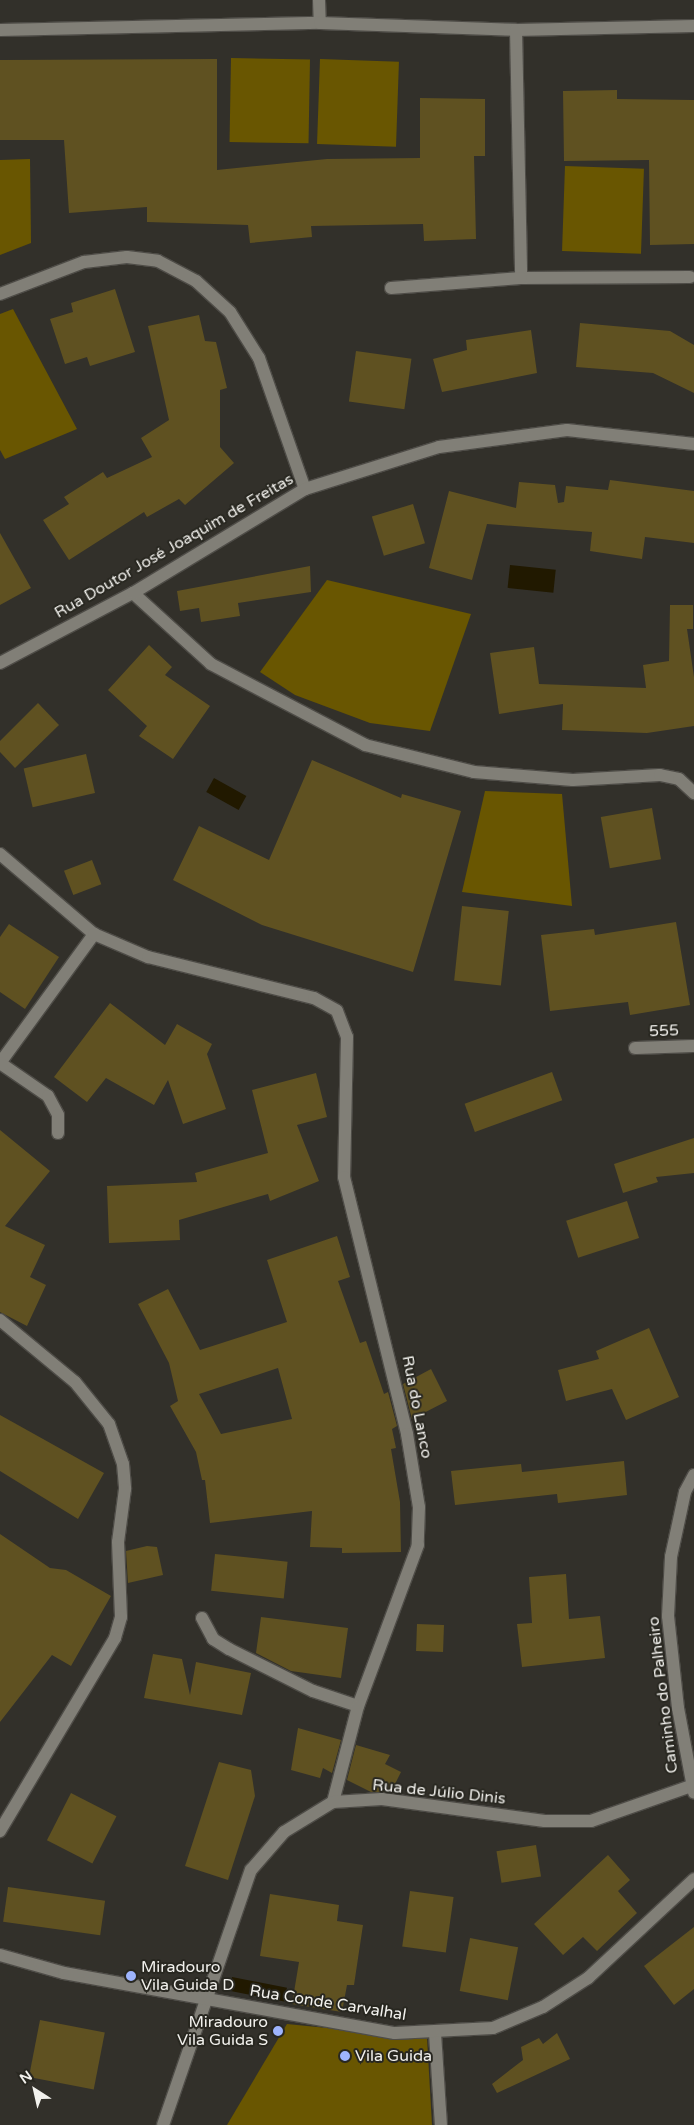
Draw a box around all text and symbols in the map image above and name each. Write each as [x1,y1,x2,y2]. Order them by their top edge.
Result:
street label: Rua Doutor José Joaquim de Freitas [51,470,297,622]
street label: 555 [649,1021,679,1041]
street label: Rua do Lanco [398,1354,436,1460]
street label: Caminho do Palheiro [644,1615,682,1775]
street label: Rua de Júlio Dinis [371,1775,507,1809]
place label: Miradouro Vila Guida D [141,1957,234,1995]
marker: Miradouro Vila Guida D [125,1970,137,1982]
street label: Rua Conde Carvalhal [248,1981,408,2025]
place label: Miradouro Vila Guida S [177,2012,268,2050]
marker: Miradouro Vila Guida S [272,2025,284,2037]
place label: Vila Guida [355,2046,432,2066]
marker: Vila Guida [339,2050,351,2062]
north arrow [10,2065,60,2115]
text: N [17,2067,36,2087]

